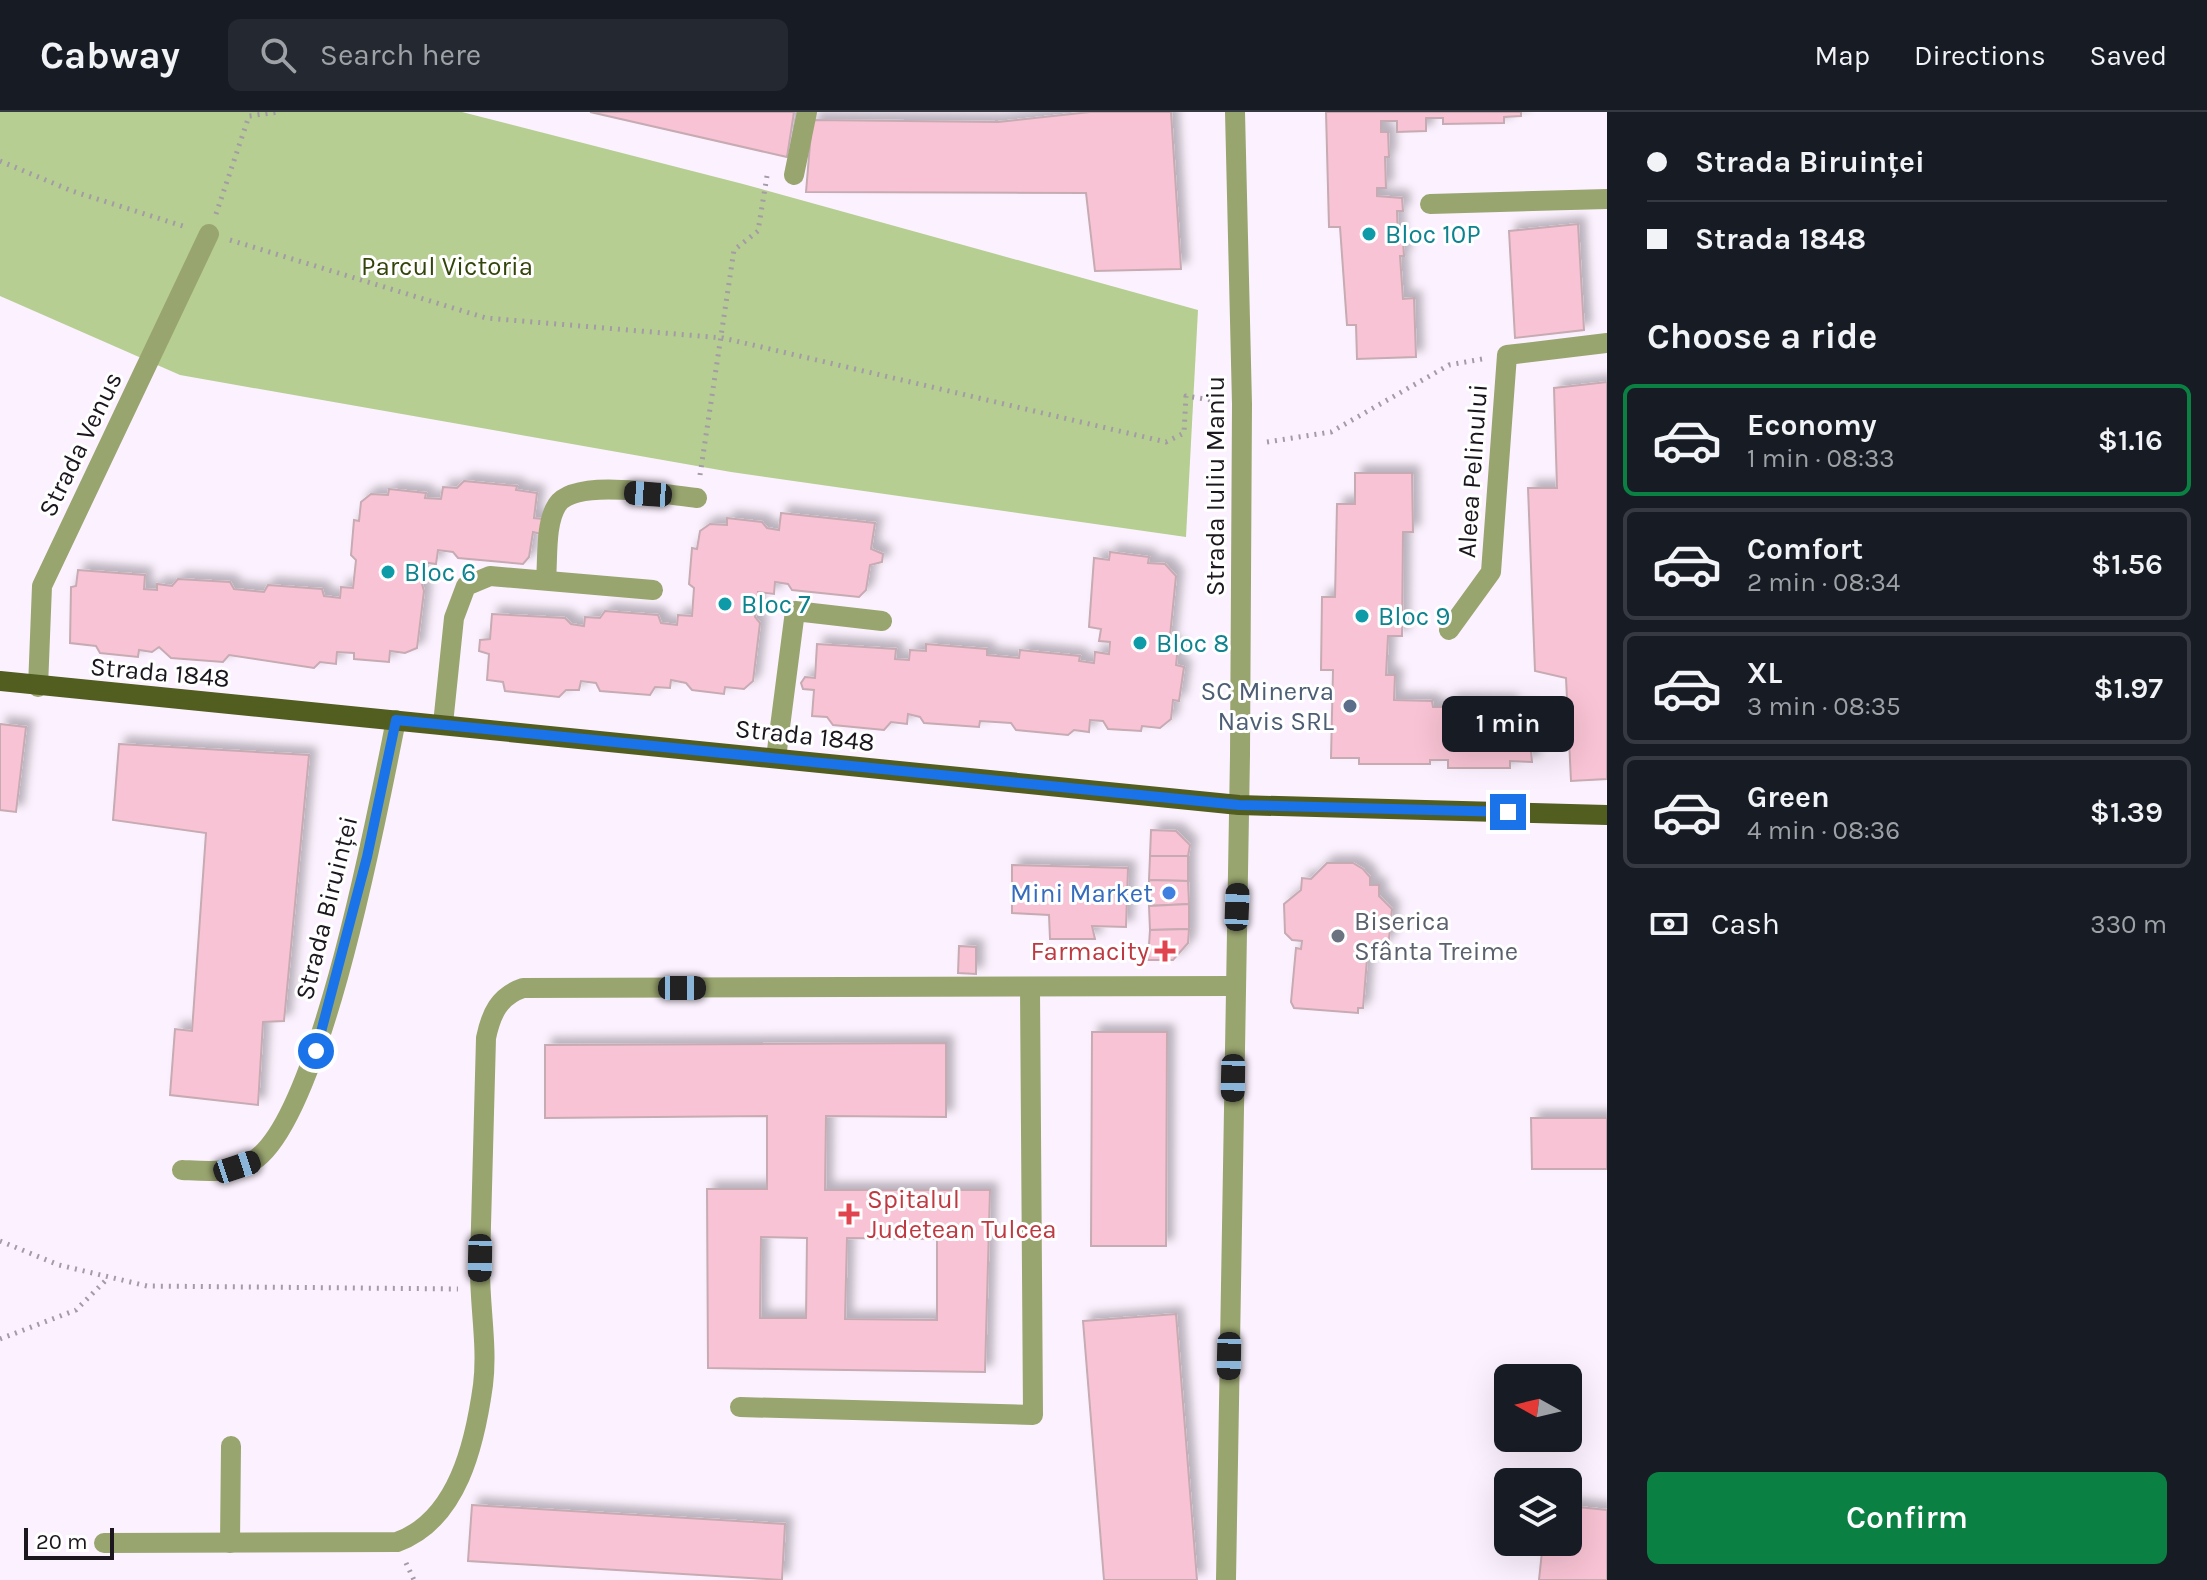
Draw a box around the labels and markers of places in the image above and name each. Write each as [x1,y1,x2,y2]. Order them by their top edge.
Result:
place label: Bloc 10P [1385,219,1481,250]
marker: Bloc 10P [1360,225,1378,243]
place label: Bloc 6 [404,557,476,588]
marker: Bloc 6 [379,563,397,581]
place label: Bloc 7 [741,589,810,620]
marker: Bloc 7 [716,595,734,613]
place label: Bloc 9 [1378,601,1450,632]
marker: Bloc 9 [1353,607,1371,625]
place label: Bloc 8 [1156,628,1229,659]
marker: Bloc 8 [1131,634,1149,652]
place label: SC Minerva Navis SRL [1201,676,1334,737]
marker: SC Minerva Navis SRL [1341,697,1359,715]
place label: Mini Market [1010,878,1153,909]
marker: Mini Market [1160,884,1178,902]
place label: Biserica Sfânta Treime [1354,906,1518,967]
marker: Biserica Sfânta Treime [1329,927,1347,945]
place label: Farmacity [1031,936,1149,967]
marker: Farmacity [1156,942,1174,960]
place label: Spitalul Judetean Tulcea [867,1184,1057,1245]
marker: Spitalul Judetean Tulcea [838,1203,860,1225]

